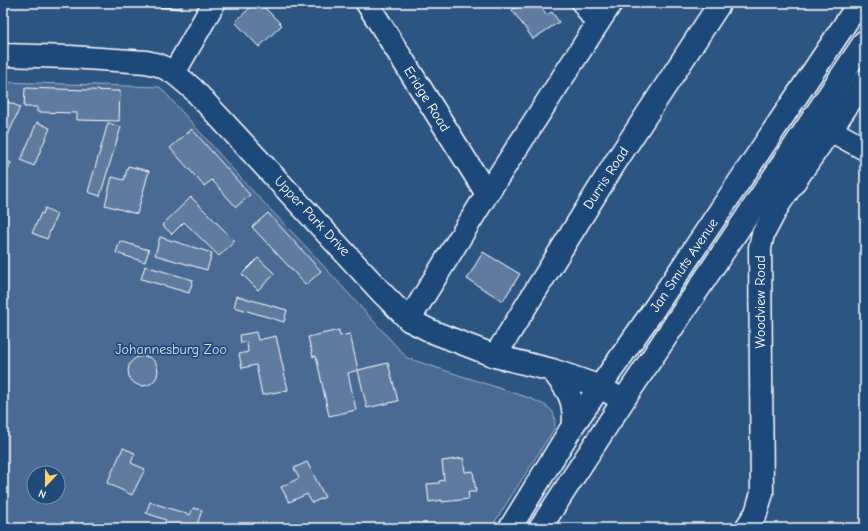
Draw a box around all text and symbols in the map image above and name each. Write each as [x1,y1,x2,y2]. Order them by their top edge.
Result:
street label: Eridge Road [400,63,454,135]
street label: Durris Road [580,144,632,212]
street label: Upper Park Drive [271,172,353,260]
street label: Jan Smuts Avenue [646,215,722,315]
street label: Woodview Road [752,255,769,349]
park label: Johannesburg Zoo [115,341,227,358]
north arrow [26,465,66,505]
text: N [37,486,48,501]

